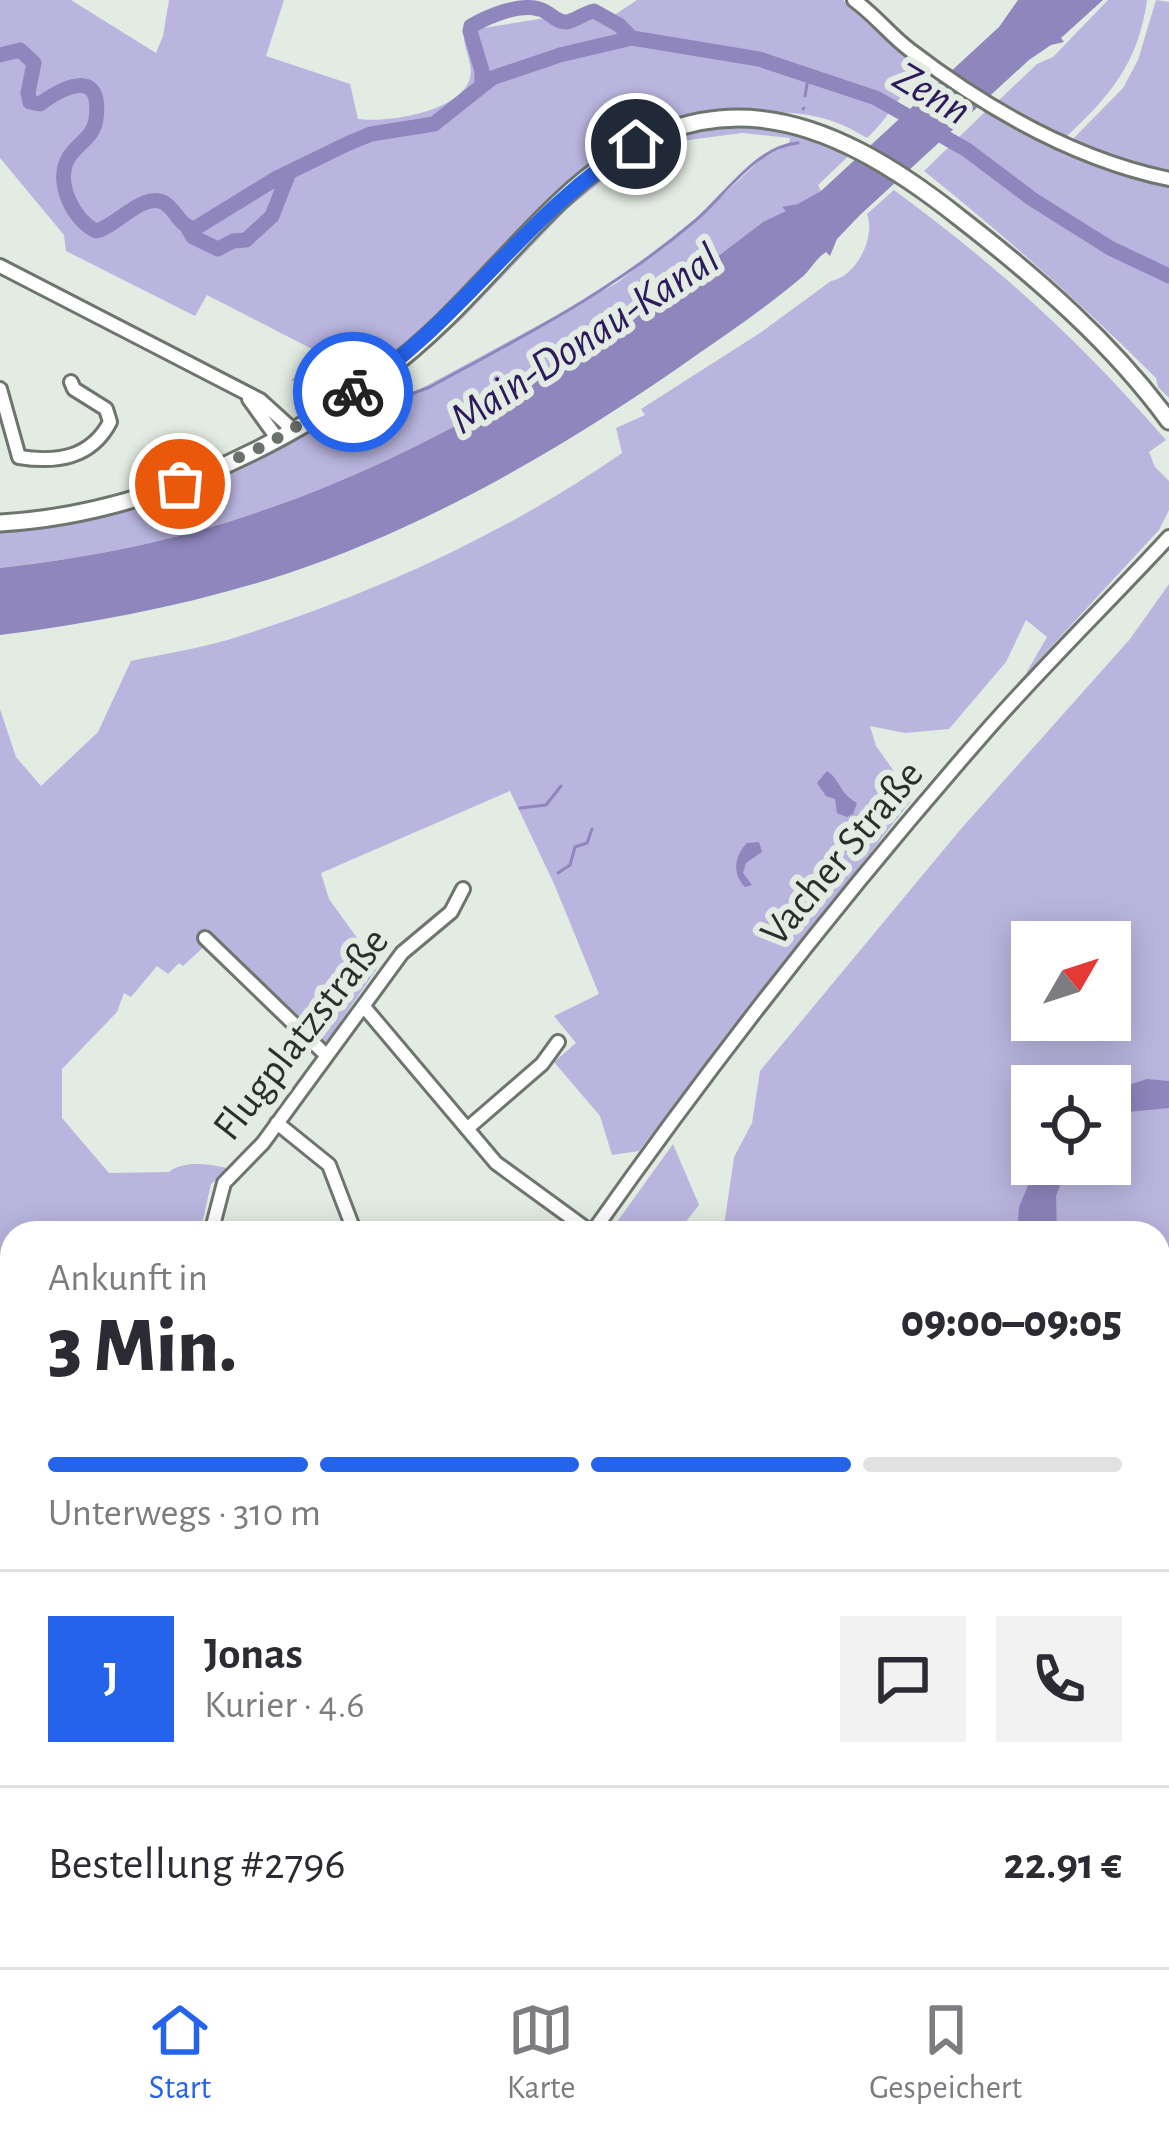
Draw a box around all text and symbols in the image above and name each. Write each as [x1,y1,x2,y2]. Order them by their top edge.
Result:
water label: Zenn [886,54,978,134]
pin [585,93,687,195]
icon: home [603,111,669,177]
water label: Main-Donau-Kanal [442,235,728,443]
courier [293,332,413,452]
icon: bike [320,359,386,425]
pin [129,433,231,535]
icon: bag [147,451,213,517]
street label: Vacher Straße [753,753,931,953]
street label: Flugplatzstraße [206,920,396,1148]
north arrow [1011,921,1131,1041]
map controls [1011,921,1131,1185]
button: locate [1011,1065,1131,1185]
text: Ankunft in [48,1259,208,1298]
text: 09:00–09:05 [901,1300,1122,1345]
text: 3 Min. [48,1308,237,1386]
text: Unterwegs · 310 m [48,1494,321,1533]
button: chat [840,1616,966,1742]
button: phone [996,1616,1122,1742]
text: Jonas [204,1632,303,1677]
text: J [103,1656,119,1701]
text: Kurier · 4.6 [204,1686,365,1725]
text: Bestellung #2796 [48,1842,346,1887]
text: 22.91 € [1004,1842,1122,1887]
tab: Start [147,1997,213,2109]
tab: Karte [507,1997,575,2109]
tab: Gespeichert [869,1997,1022,2109]

